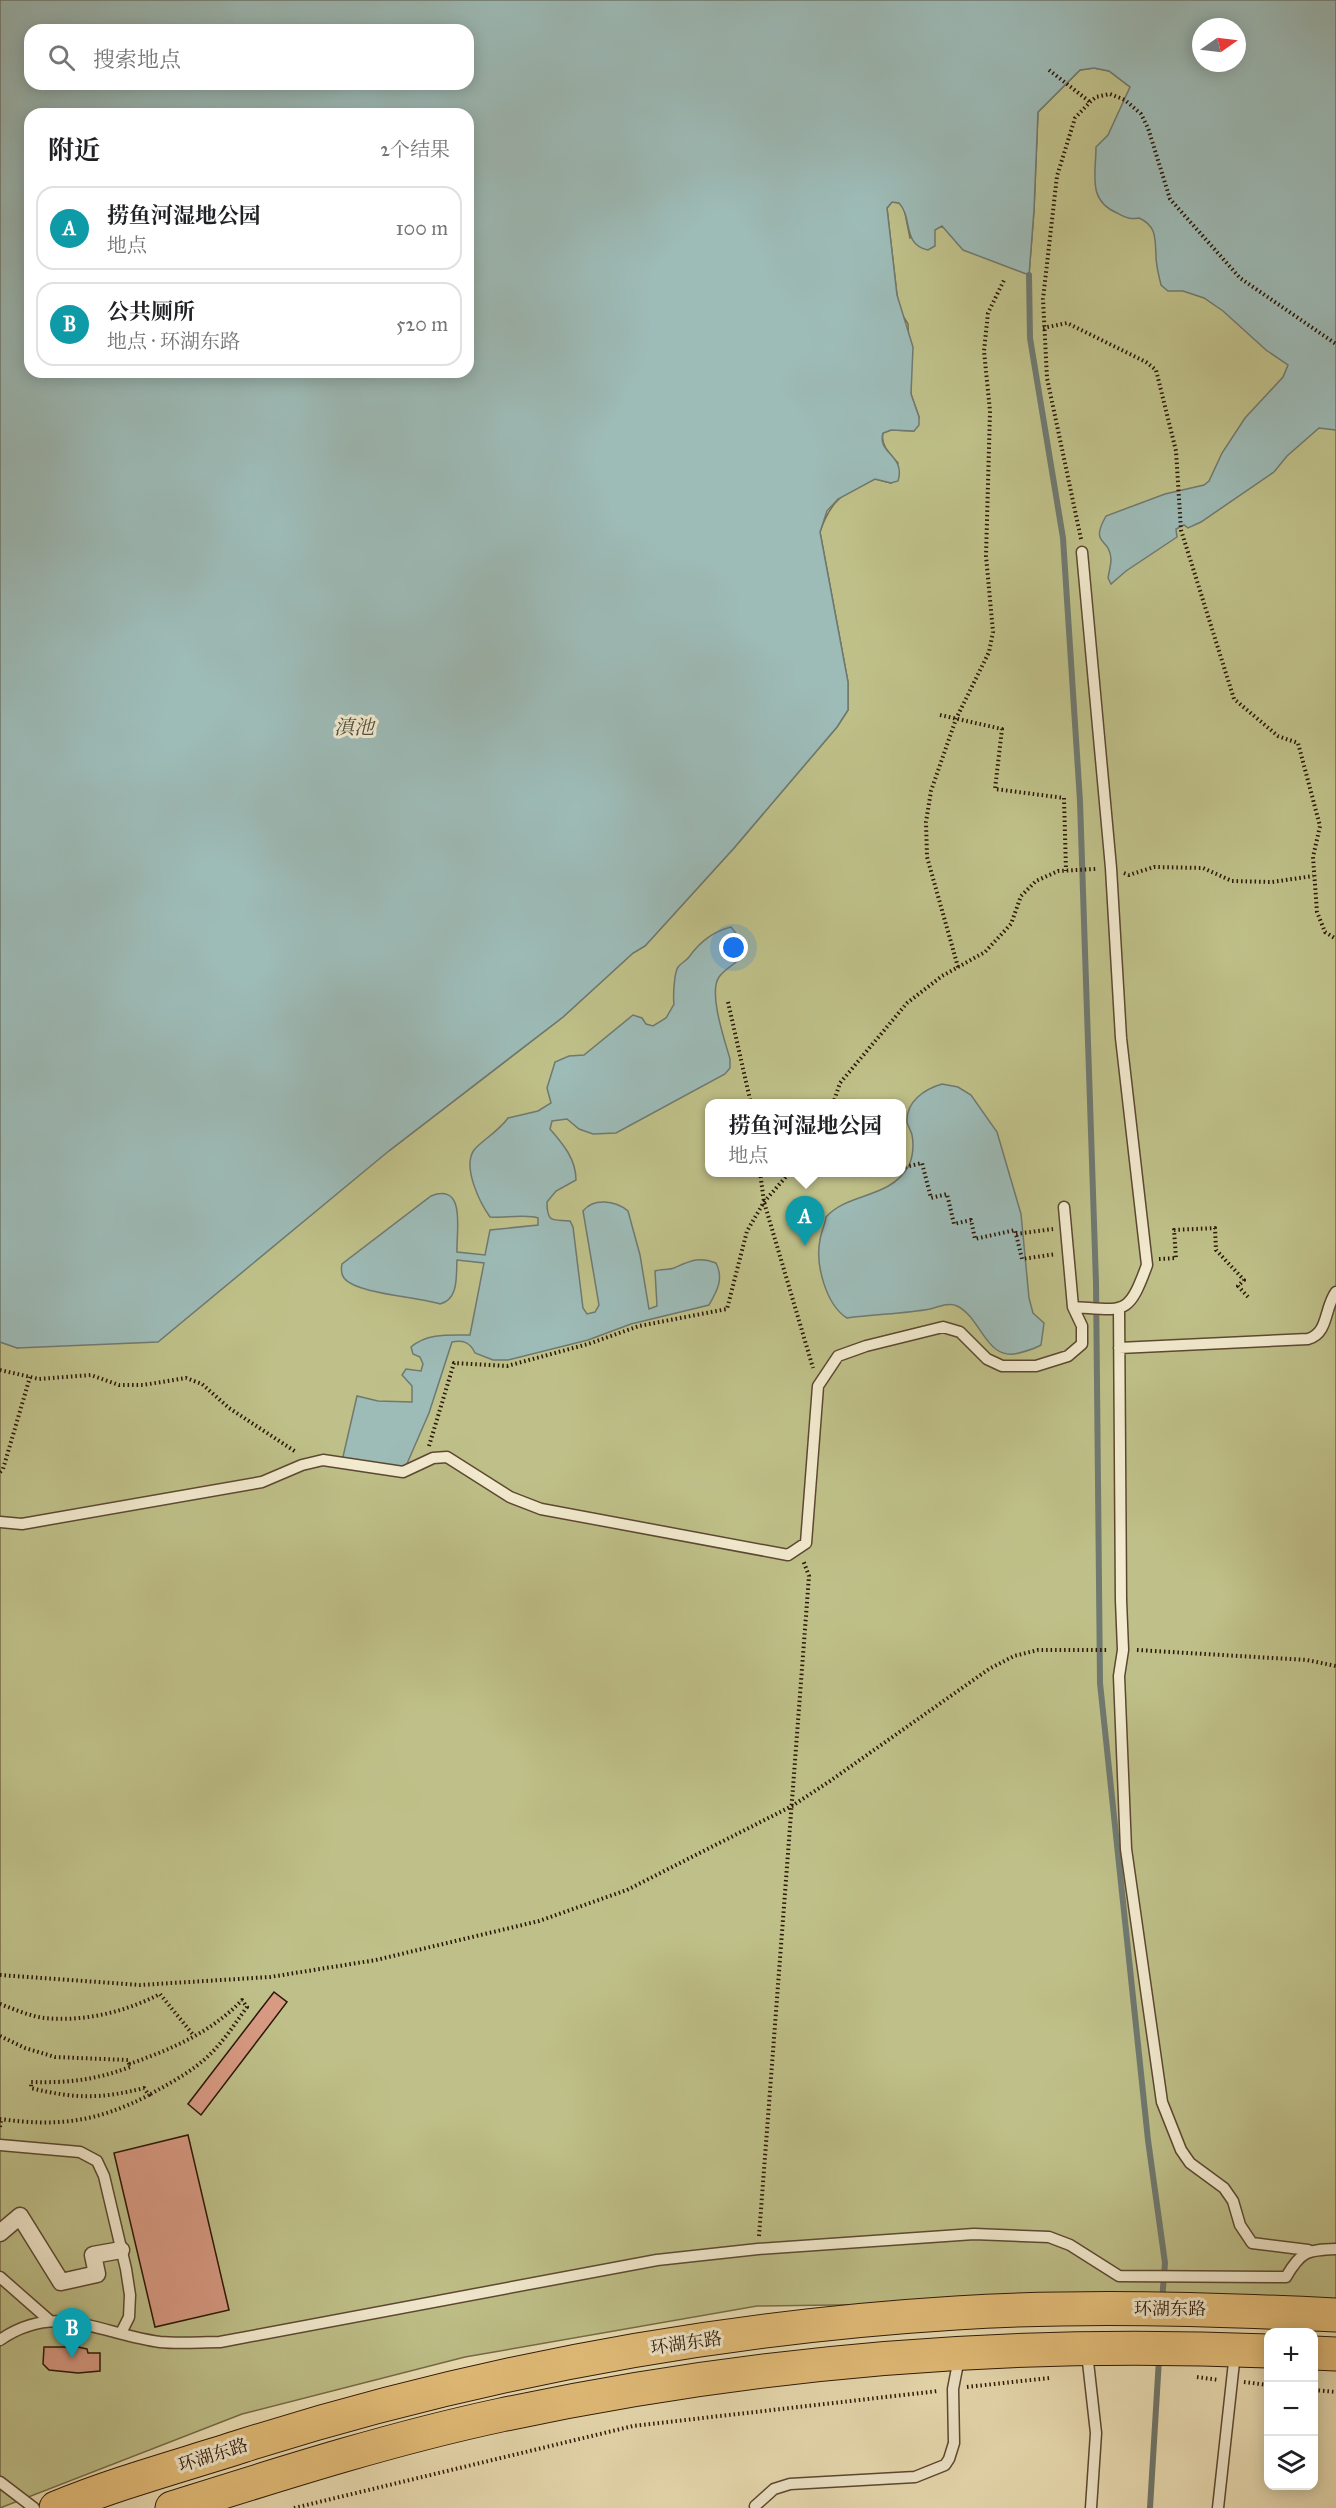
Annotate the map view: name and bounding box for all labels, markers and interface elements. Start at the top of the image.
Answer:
north arrow [1192,18,1246,72]
search box [24,24,474,90]
icon: search [45,41,78,74]
text: 搜索地点 [93,46,181,73]
text: 附近 [48,134,100,166]
text: 2个结果 [380,137,450,161]
text: 捞鱼河湿地公园 [107,202,261,229]
text: A [63,216,76,240]
text: 100 m [396,216,448,240]
text: 地点 [107,233,147,257]
text: 公共厕所 [107,298,195,325]
text: B [63,312,76,336]
text: 520 m [396,312,448,336]
text: 地点 · 环湖东路 [107,329,240,353]
water label: 滇池 [334,715,376,739]
your location [719,933,748,962]
popup [705,1099,906,1177]
text: 捞鱼河湿地公园 [728,1112,883,1139]
text: 地点 [728,1143,768,1167]
pin: A [786,1196,824,1246]
street label: 环湖东路 [1134,2298,1206,2320]
pin: B [52,2308,92,2358]
street label: 环湖东路 [649,2327,723,2359]
map controls [1264,2328,1318,2490]
button: + [1264,2328,1318,2382]
button: − [1264,2382,1318,2436]
street label: 环湖东路 [175,2433,251,2477]
button: layers [1264,2436,1318,2490]

